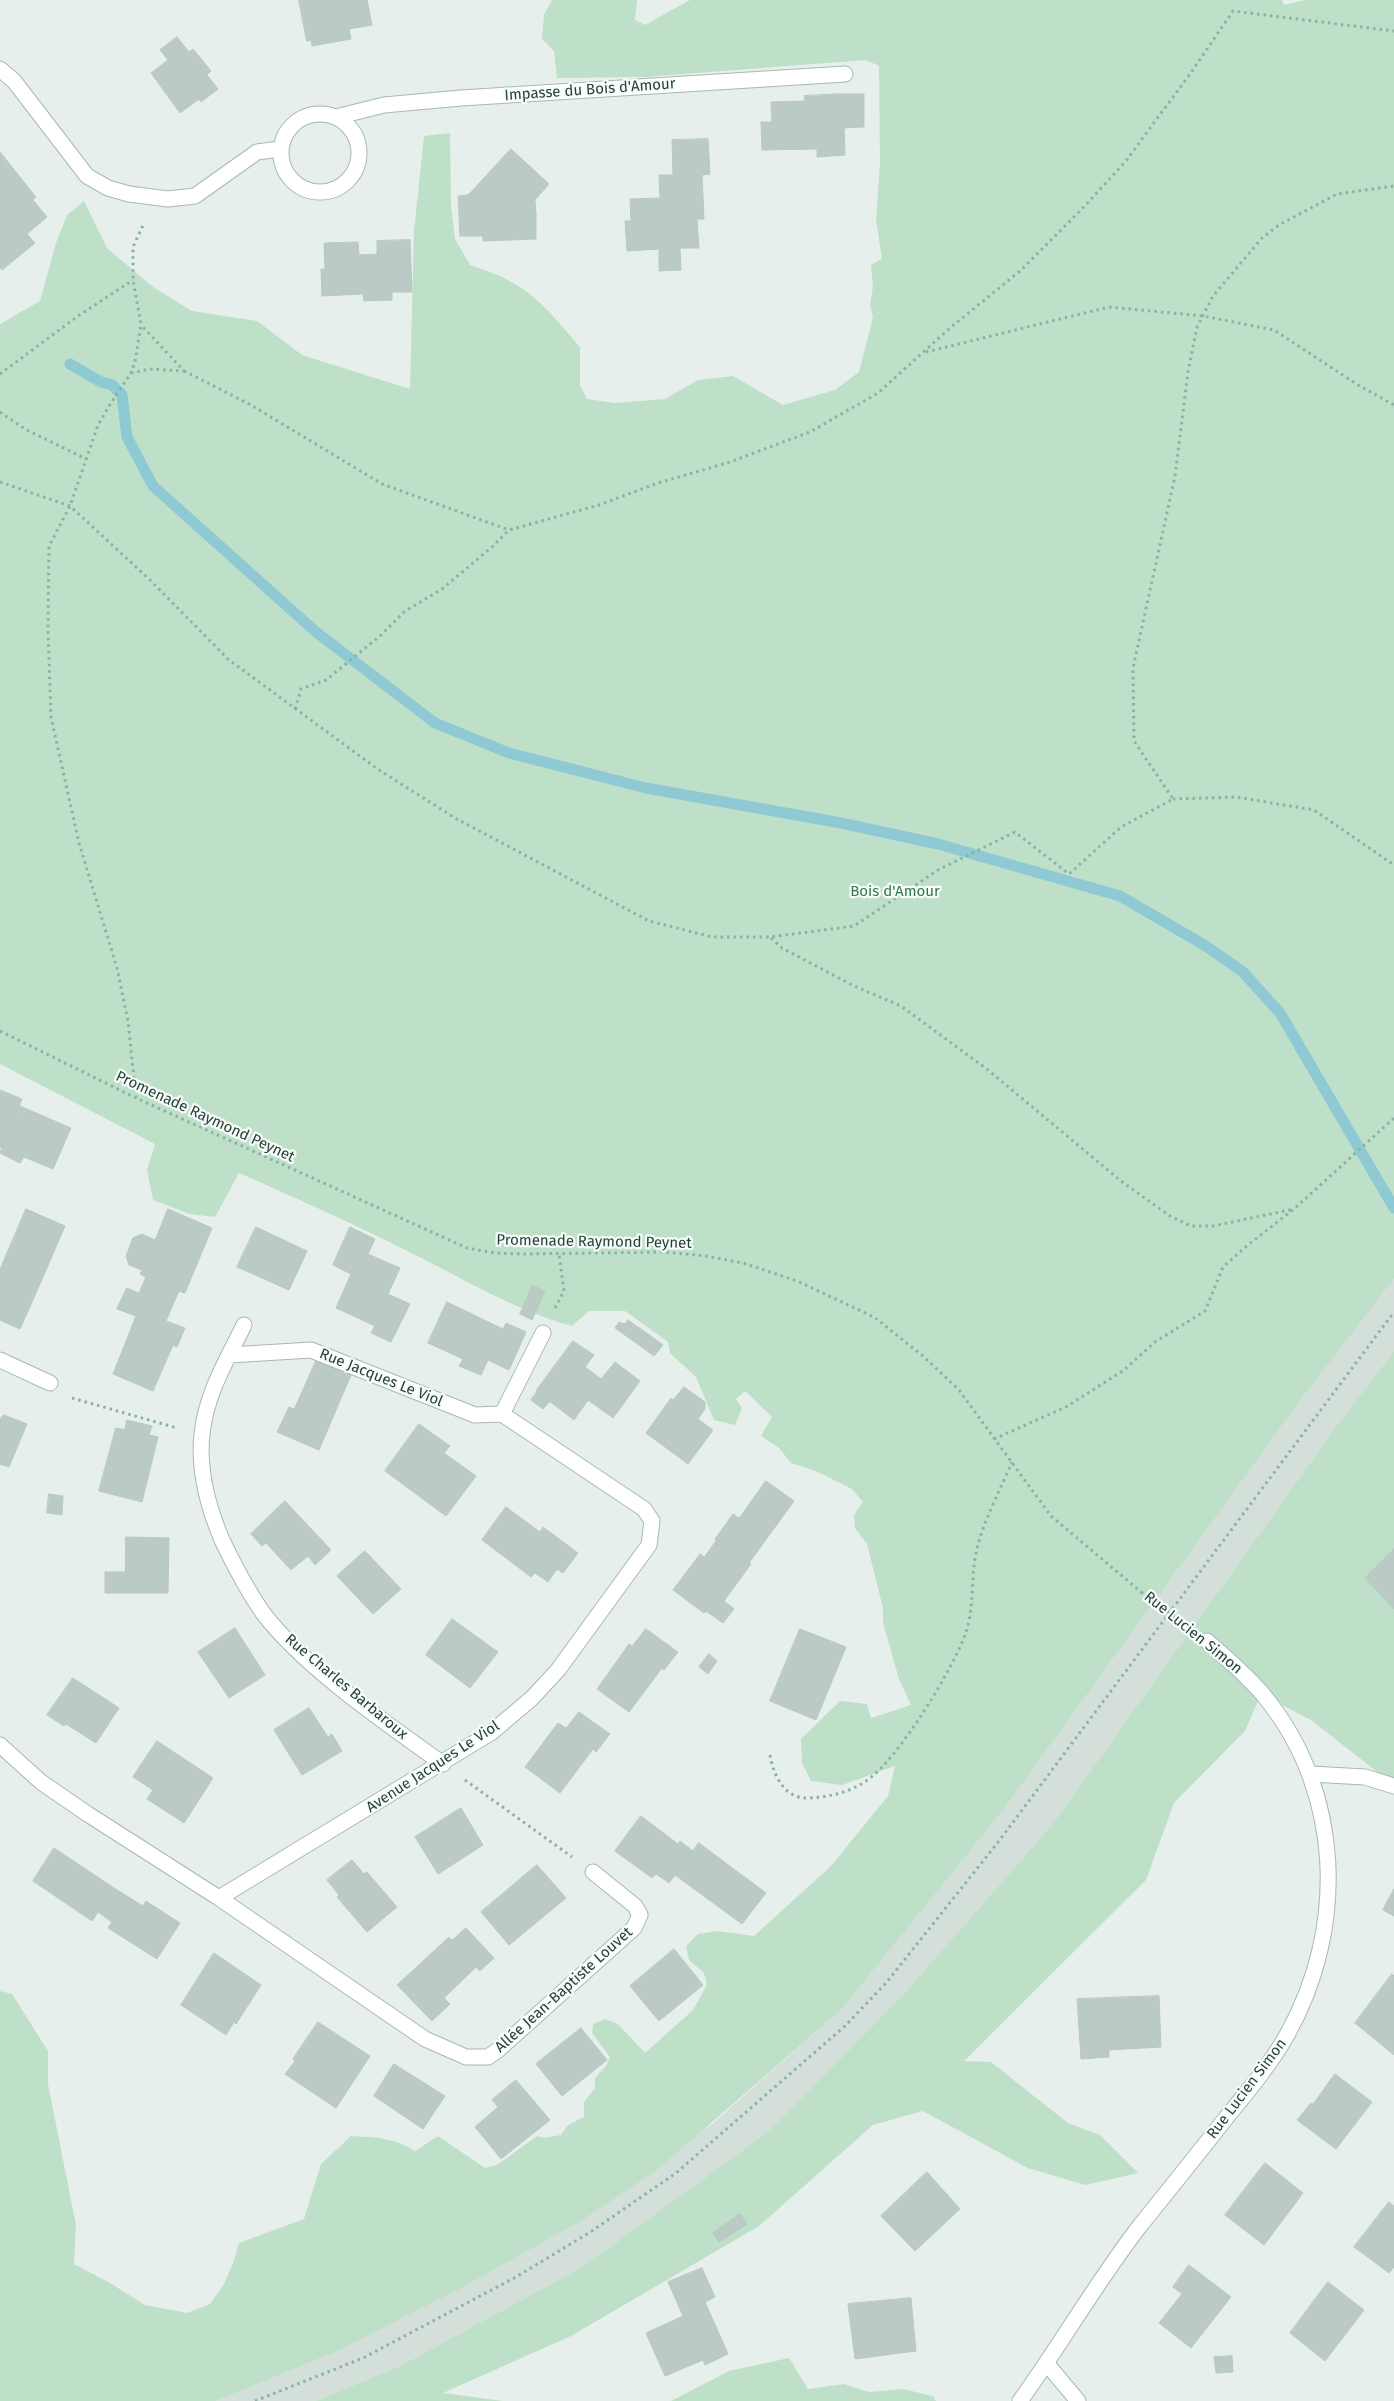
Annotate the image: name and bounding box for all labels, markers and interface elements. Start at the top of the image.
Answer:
street label: Impasse du Bois d'Amour [504,75,676,105]
park label: Bois d'Amour [850,883,940,901]
street label: Promenade Raymond Peynet [113,1068,297,1166]
street label: Promenade Raymond Peynet [496,1231,692,1253]
street label: Rue Jacques Le Viol [317,1345,445,1411]
street label: Rue Lucien Simon [1140,1588,1246,1678]
street label: Rue Charles Barbaroux [281,1630,411,1744]
street label: Avenue Jacques Le Viol [363,1717,503,1817]
street label: Allée Jean-Baptiste Louvet [492,1923,636,2057]
street label: Rue Lucien Simon [1203,2035,1291,2143]

